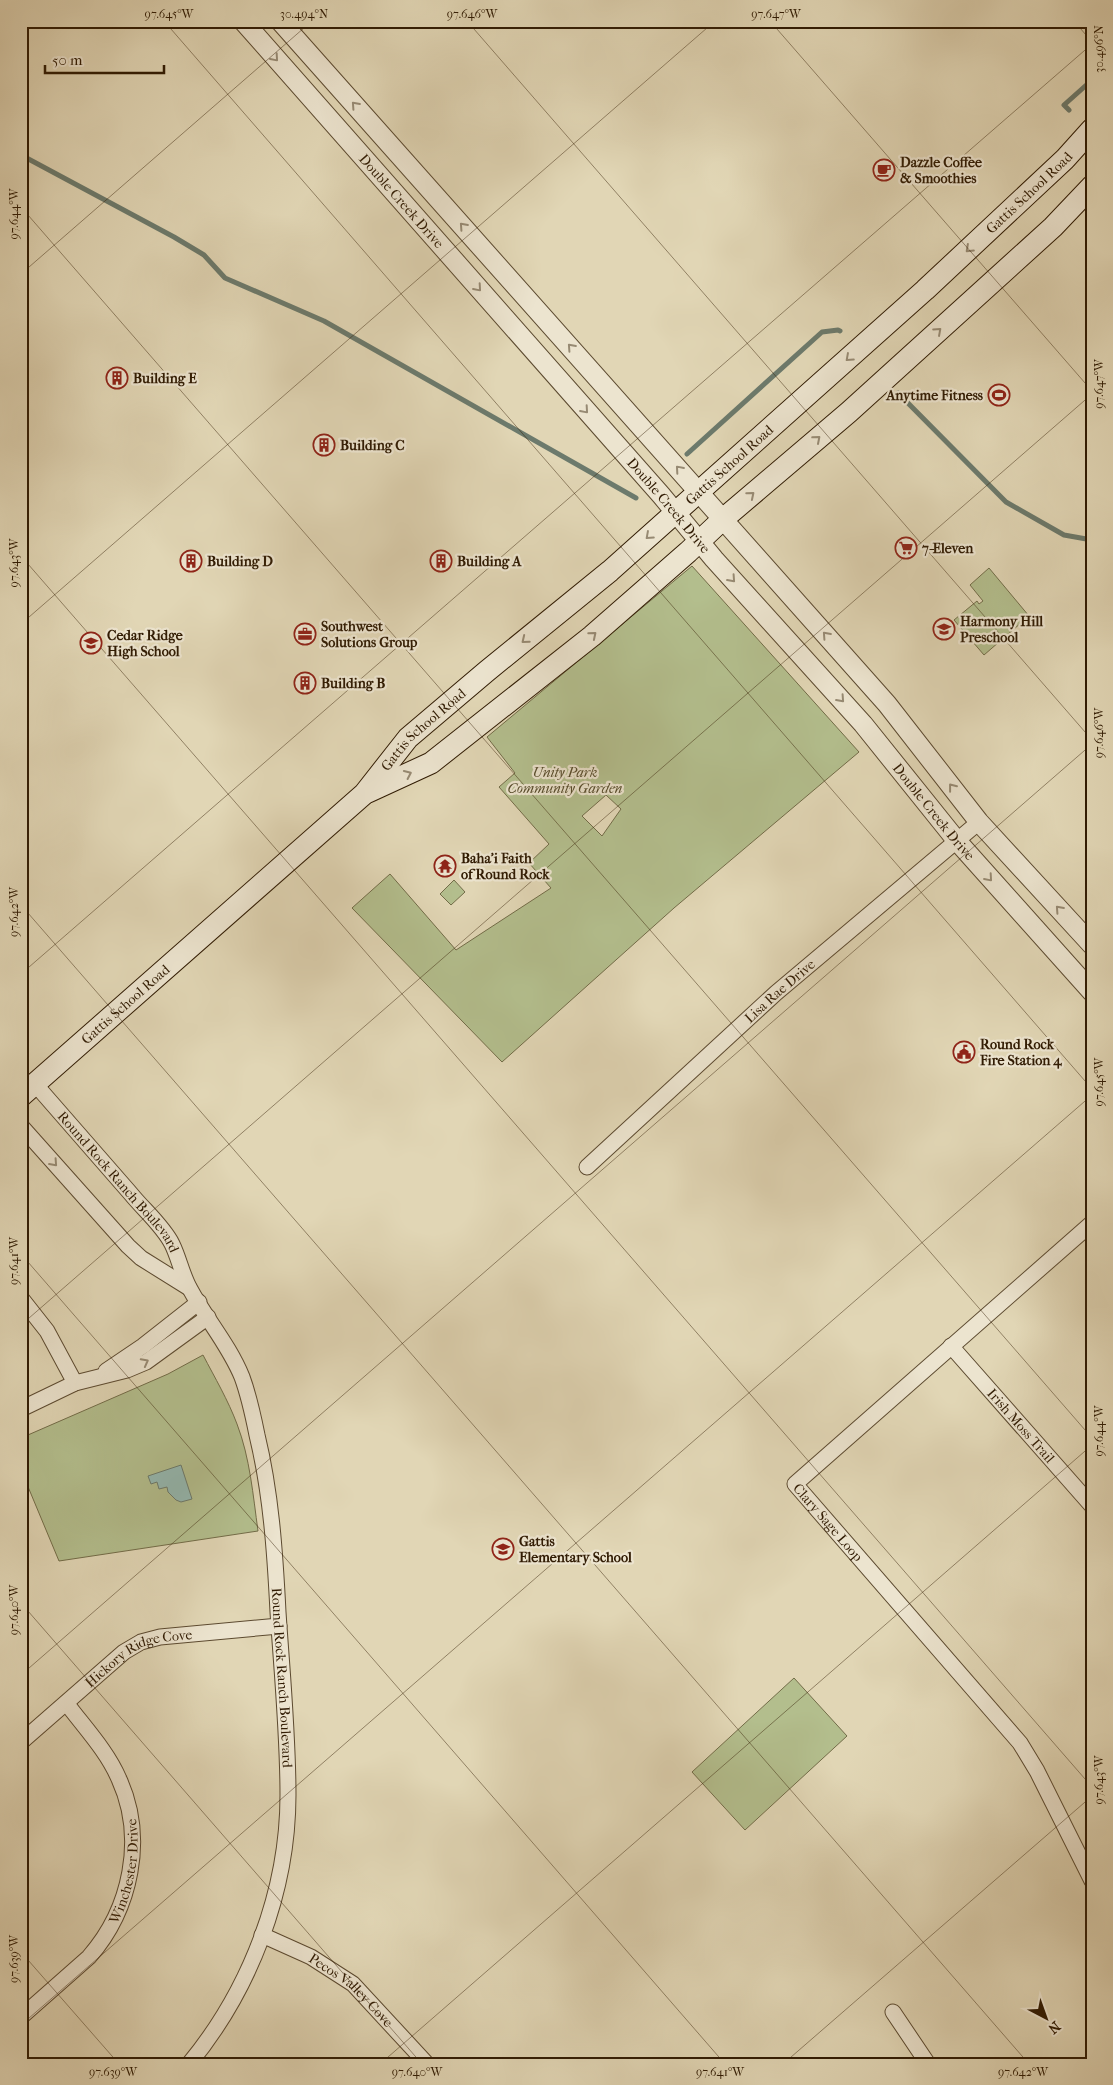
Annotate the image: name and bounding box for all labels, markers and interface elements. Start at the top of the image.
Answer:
text: 97.645°W [145,7,195,21]
text: 30.494°N [280,7,328,21]
text: 97.646°W [447,7,498,21]
text: 97.647°W [751,7,802,21]
text: 30.496°N [1092,25,1106,73]
scale bar [45,42,164,74]
text: 50 m [52,51,83,69]
one-way arrow [269,52,278,61]
one-way arrow [352,101,361,110]
street label: Gattis School Road [982,148,1076,237]
street label: Double Creek Drive [356,150,448,252]
place label: Dazzle Coffee & Smoothies [900,154,982,187]
cafe icon: Dazzle Coffee & Smoothies [872,158,896,182]
text: 97.644°W [7,187,21,240]
one-way arrow [460,223,469,232]
one-way arrow [966,243,975,252]
one-way arrow [472,282,481,291]
one-way arrow [933,328,942,337]
one-way arrow [568,344,577,353]
one-way arrow [845,352,854,361]
text: 97.647°W [1092,358,1106,409]
building icon: Building E [105,366,129,390]
place label: Building E [133,370,197,387]
sports icon: Anytime Fitness [987,383,1011,407]
place label: Anytime Fitness [885,387,984,404]
one-way arrow [580,404,589,413]
street label: Gattis School Road [682,421,777,508]
building icon: Building C [312,433,336,457]
one-way arrow [811,436,820,445]
place label: Building C [340,437,405,454]
street label: Double Creek Drive [624,454,714,557]
one-way arrow [675,466,684,475]
one-way arrow [745,493,754,501]
one-way arrow [646,530,655,539]
supermarket icon: 7-Eleven [894,536,918,560]
text: 97.643°W [7,537,21,587]
place label: 7-Eleven [921,540,974,557]
building icon: Building D [179,549,203,573]
building icon: Building A [429,549,453,573]
place label: Building D [207,553,273,570]
place label: Building A [457,553,522,570]
one-way arrow [726,573,735,582]
place label: Harmony Hill Preschool [960,613,1043,646]
school or university icon: Harmony Hill Preschool [932,617,956,641]
place label: Southwest Solutions Group [321,618,418,651]
office icon: Southwest Solutions Group [293,622,317,646]
place label: Cedar Ridge High School [107,627,183,660]
school or university icon: Cedar Ridge High School [79,631,103,655]
one-way arrow [588,631,597,640]
one-way arrow [823,632,832,641]
one-way arrow [521,635,530,644]
building icon: Building B [293,671,317,695]
place label: Building B [321,675,385,692]
street label: Gattis School Road [377,684,469,774]
one-way arrow [835,694,844,703]
text: 97.646°W [1092,707,1106,758]
street label: Double Creek Drive [889,760,978,864]
park label: Unity Park Community Garden [508,764,623,797]
one-way arrow [403,770,412,780]
one-way arrow [949,783,958,793]
place label: Baha'i Faith of Round Rock [461,850,550,883]
temple icon: Baha'i Faith of Round Rock [433,854,457,878]
one-way arrow [983,873,992,882]
text: 97.642°W [7,886,21,937]
one-way arrow [1056,906,1065,915]
street label: Lisa Rae Drive [741,955,818,1026]
street label: Gattis School Road [78,960,173,1048]
place label: Round Rock Fire Station 4 [979,1036,1062,1069]
public building icon: Round Rock Fire Station 4 [952,1040,976,1064]
text: 97.645°W [1092,1056,1106,1106]
street label: Round Rock Ranch Boulevard [54,1108,183,1255]
one-way arrow [48,1157,57,1166]
text: 97.641°W [7,1236,21,1285]
one-way arrow [139,1358,148,1368]
street label: Irish Moss Trail [984,1385,1058,1466]
text: 97.644°W [1092,1404,1106,1457]
street label: Clary Sage Loop [790,1480,867,1565]
place label: Gattis Elementary School [519,1533,632,1566]
school or university icon: Gattis Elementary School [491,1537,515,1561]
text: 97.640°W [7,1584,21,1635]
street label: Round Rock Ranch Boulevard [268,1587,296,1768]
street label: Hickory Ridge Cove [81,1626,193,1691]
text: 97.643°W [1092,1754,1106,1804]
street label: Winchester Drive [105,1818,141,1927]
text: 97.639°W [7,1934,21,1983]
street label: Pecos Valley Cove [306,1949,397,2031]
north arrow [1020,1992,1070,2042]
text: N [1044,2018,1064,2038]
text: 97.639°W [89,2065,138,2079]
text: 97.640°W [392,2065,443,2079]
text: 97.641°W [696,2065,745,2079]
text: 97.642°W [998,2065,1049,2079]

